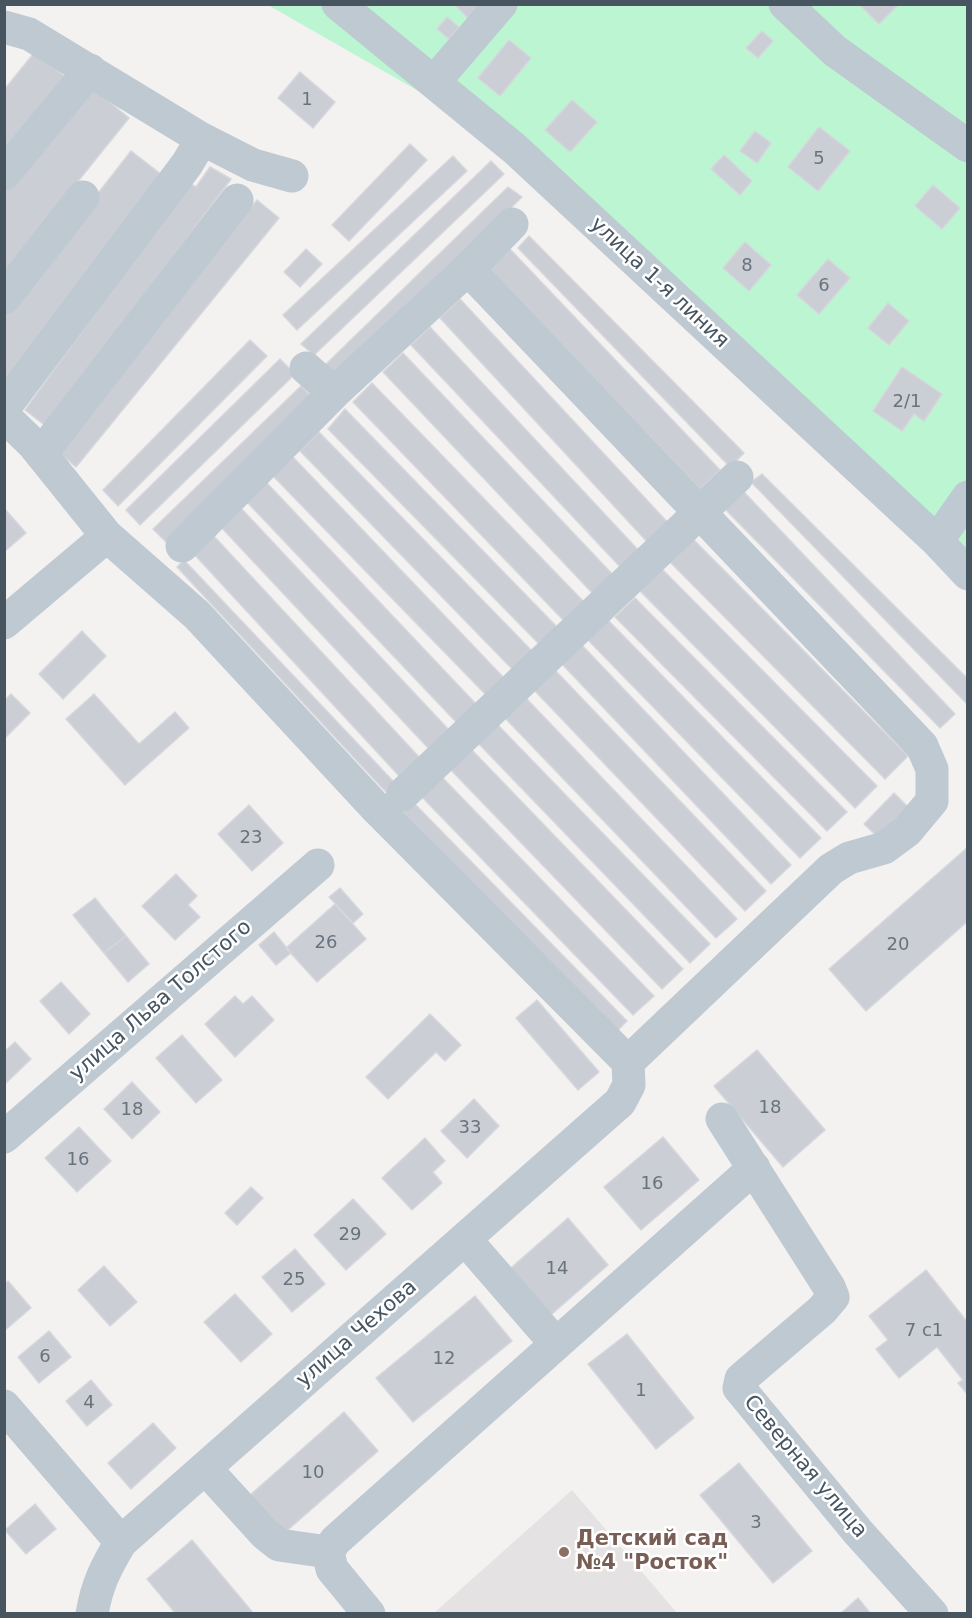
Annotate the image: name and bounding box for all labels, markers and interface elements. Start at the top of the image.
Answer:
house number: 1 [301,89,313,111]
house number: 5 [813,148,825,170]
street label: улица 1-я линия [584,212,734,354]
house number: 8 [741,255,753,277]
house number: 6 [818,275,830,297]
house number: 2/1 [893,391,921,413]
house number: 23 [240,827,262,849]
street label: улица Льва Толстого [65,915,257,1087]
house number: 26 [315,932,337,954]
house number: 20 [887,934,909,956]
house number: 18 [759,1097,781,1119]
house number: 18 [121,1099,143,1121]
house number: 33 [459,1117,481,1139]
house number: 16 [67,1149,89,1171]
house number: 16 [641,1173,663,1195]
house number: 29 [339,1224,361,1246]
house number: 14 [546,1258,568,1280]
house number: 25 [283,1269,305,1291]
street label: улица Чехова [292,1275,422,1393]
house number: 7 с1 [905,1320,943,1342]
house number: 6 [39,1346,51,1368]
house number: 12 [433,1348,455,1370]
house number: 1 [635,1380,647,1402]
street label: Северная улица [738,1390,872,1544]
house number: 4 [83,1392,95,1414]
house number: 10 [302,1462,324,1484]
house number: 3 [750,1512,762,1534]
place label: Детский сад №4 "Росток" [576,1527,728,1577]
marker: Детский сад №4 "Росток" [557,1545,571,1559]

